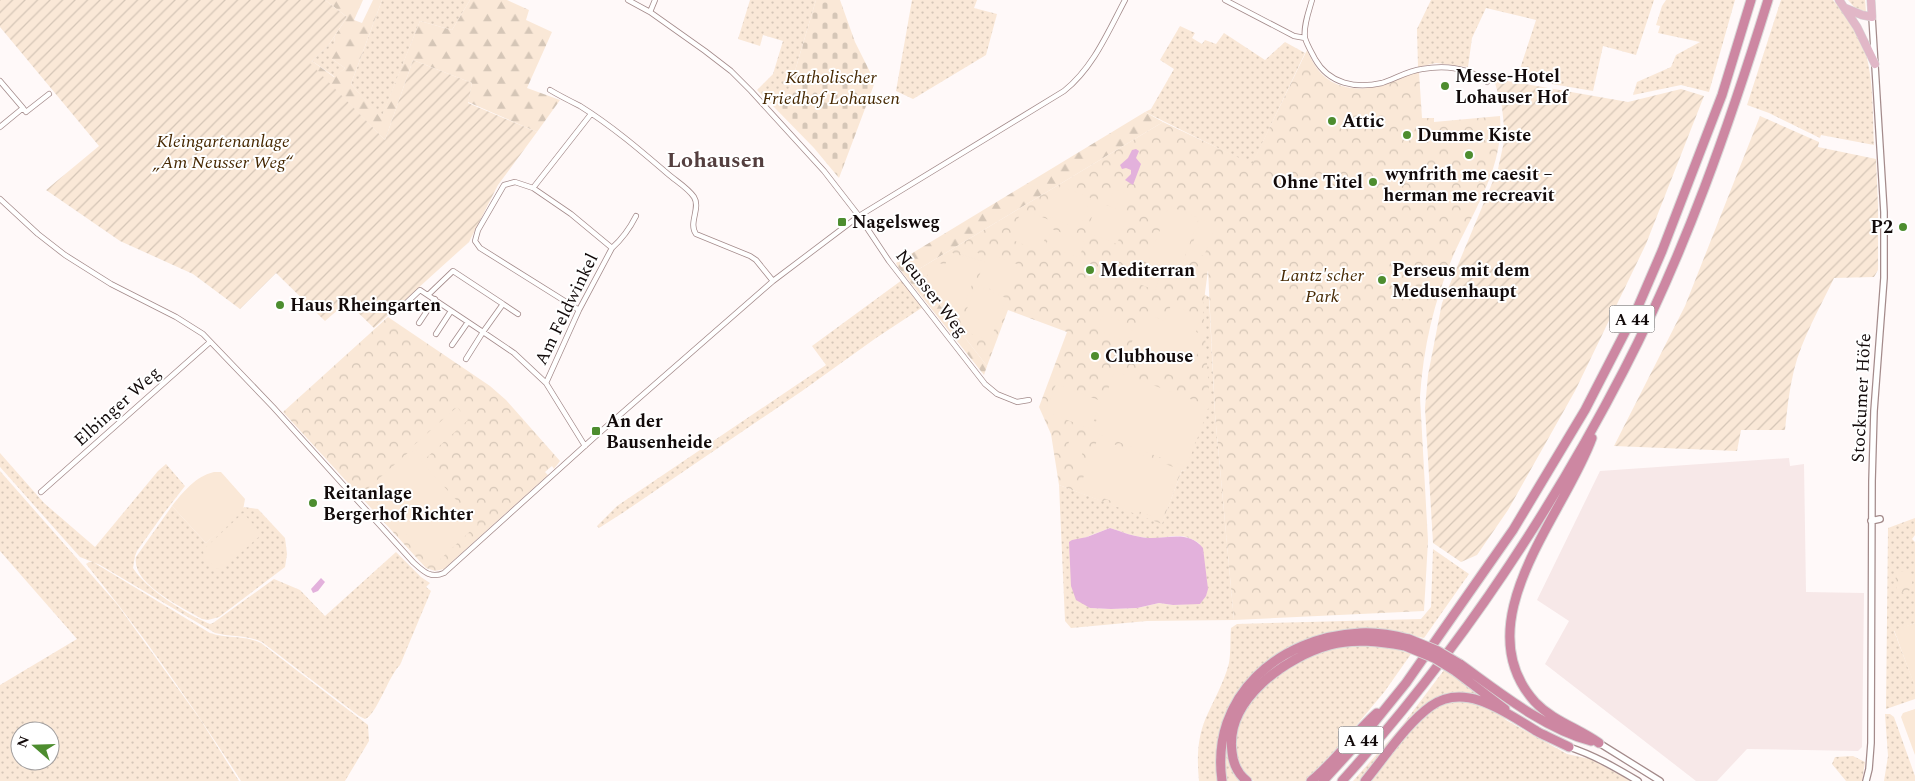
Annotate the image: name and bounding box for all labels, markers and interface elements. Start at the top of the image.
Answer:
place label: Messe-Hotel Lohauser Hof [1455,63,1569,111]
park label: Katholischer Friedhof Lohausen [762,64,900,112]
marker: Messe-Hotel Lohauser Hof [1439,80,1451,92]
place label: Attic [1342,108,1384,135]
marker: Attic [1326,115,1338,127]
place label: Dumme Kiste [1417,122,1531,149]
park label: Kleingartenanlage „Am Neusser Weg“ [152,128,294,176]
marker: Dumme Kiste [1401,129,1413,141]
district label: Lohausen [667,144,766,177]
marker: wynfrith me caesit – herman me recreavit [1463,149,1475,161]
place label: wynfrith me caesit – herman me recreavit [1383,161,1555,209]
place label: Ohne Titel [1273,169,1363,196]
marker: Ohne Titel [1367,176,1379,188]
place label: Nagelsweg [852,209,940,236]
place label: P2 [1871,214,1893,241]
marker: Nagelsweg [836,216,848,228]
marker: P2 [1897,221,1909,233]
street label: Neusser Weg [889,244,974,343]
street label: Am Feldwinkel [528,249,605,370]
place label: Mediterran [1100,257,1195,284]
place label: Perseus mit dem Medusenhaupt [1392,257,1530,305]
park label: Lantz'scher Park [1280,262,1365,310]
marker: Mediterran [1084,264,1096,276]
marker: Perseus mit dem Medusenhaupt [1376,274,1388,286]
place label: Haus Rheingarten [290,292,441,319]
marker: Haus Rheingarten [274,299,286,311]
road number: A 44 [1610,306,1654,332]
street label: Stockumer Höfe [1845,333,1878,463]
place label: Clubhouse [1105,343,1193,370]
marker: Clubhouse [1089,350,1101,362]
street label: Elbinger Weg [68,360,167,453]
place label: An der Bausenheide [606,408,712,456]
marker: An der Bausenheide [590,425,602,437]
place label: Reitanlage Bergerhof Richter [323,480,473,528]
marker: Reitanlage Bergerhof Richter [307,497,319,509]
north arrow [10,721,60,771]
road number: A 44 [1338,726,1384,754]
text: N [11,733,35,751]

